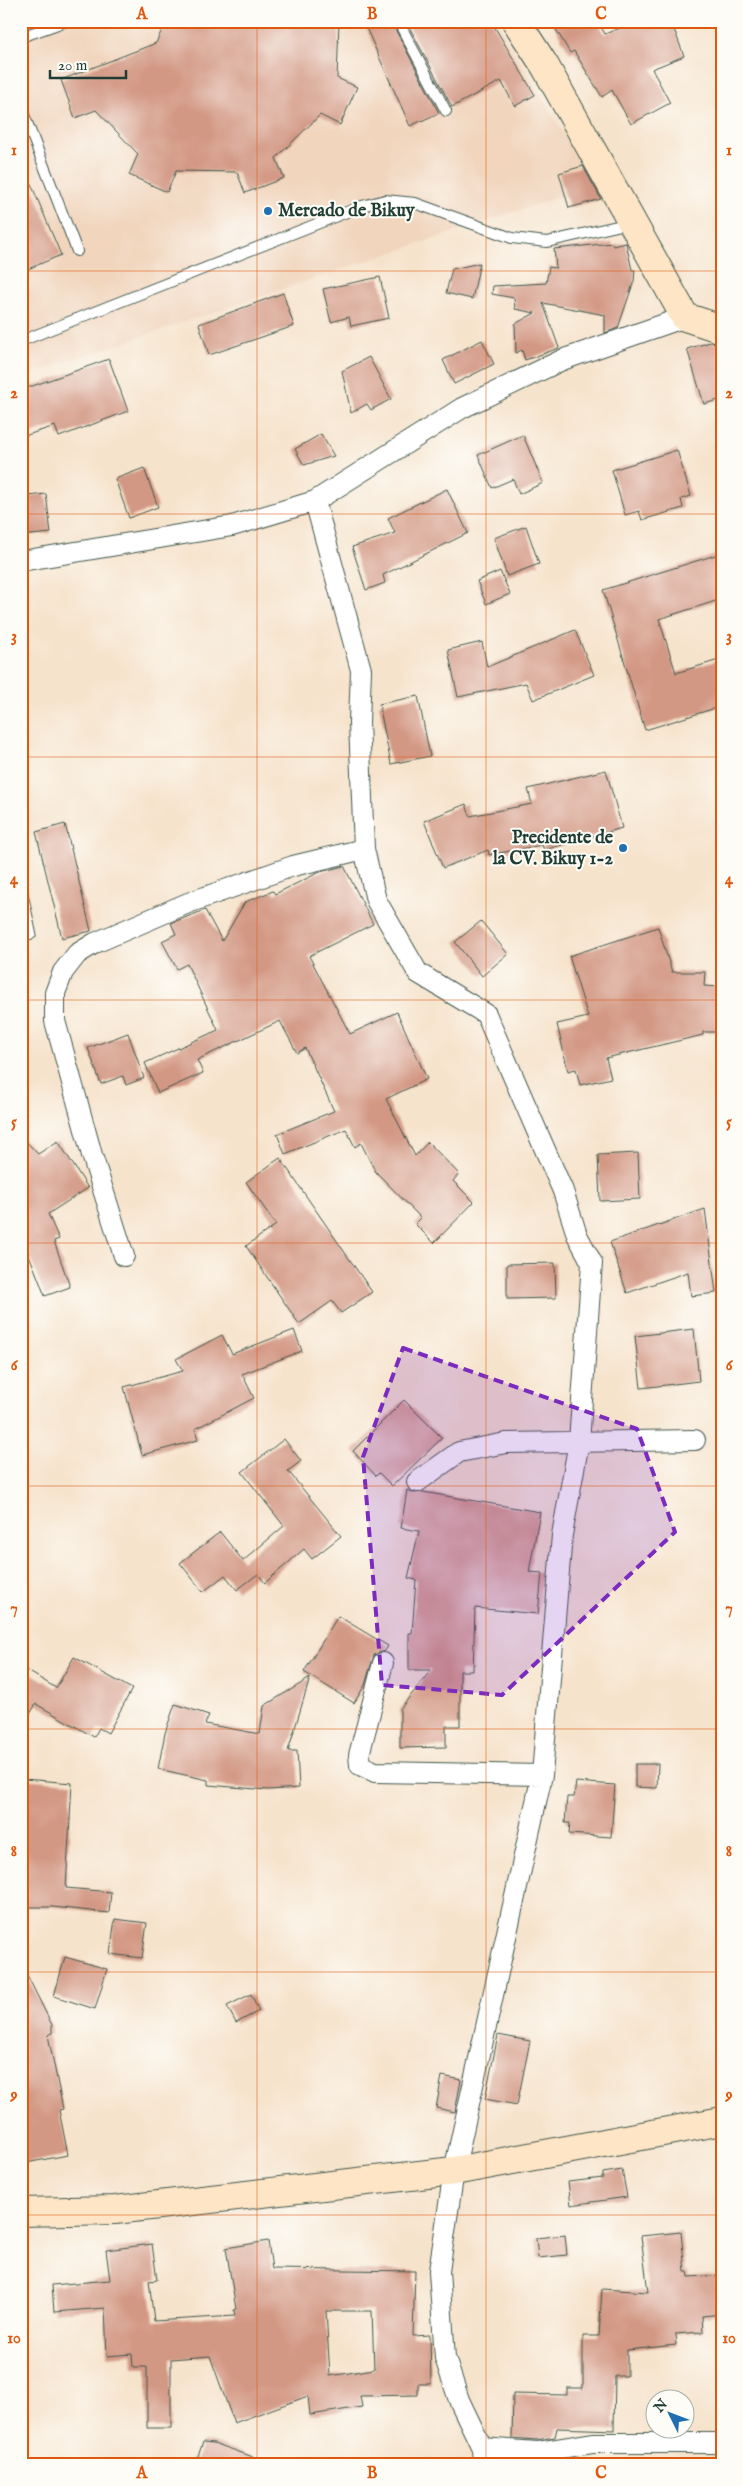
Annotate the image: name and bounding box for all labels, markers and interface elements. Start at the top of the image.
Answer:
text: A [136,5,149,25]
text: B [367,5,378,25]
text: C [595,5,607,25]
scale bar [50,48,126,80]
text: 20 m [58,56,88,75]
text: 1 [11,141,17,161]
text: 1 [726,141,732,161]
place label: Mercado de Bikuy [278,200,416,223]
marker: Mercado de Bikuy [262,205,274,217]
text: 2 [10,384,18,404]
text: 2 [725,384,733,404]
text: 3 [11,627,17,647]
text: 3 [726,627,732,647]
place label: Precidente de la CV. Bikuy 1-2 [492,827,614,871]
marker: Precidente de la CV. Bikuy 1-2 [617,842,629,854]
text: 4 [10,870,19,890]
text: 4 [725,870,734,890]
text: 5 [11,1113,17,1133]
text: 5 [726,1113,732,1133]
text: 6 [11,1356,19,1376]
text: 6 [726,1356,734,1376]
text: 7 [10,1599,18,1619]
text: 7 [725,1599,733,1619]
text: 8 [11,1842,17,1862]
text: 8 [726,1842,732,1862]
text: 9 [10,2086,18,2106]
text: 9 [725,2086,733,2106]
text: 10 [7,2329,21,2349]
text: 10 [722,2329,736,2349]
north arrow [646,2388,696,2438]
text: N [650,2395,672,2417]
text: A [136,2464,149,2484]
text: B [367,2464,378,2484]
text: C [595,2464,607,2484]

